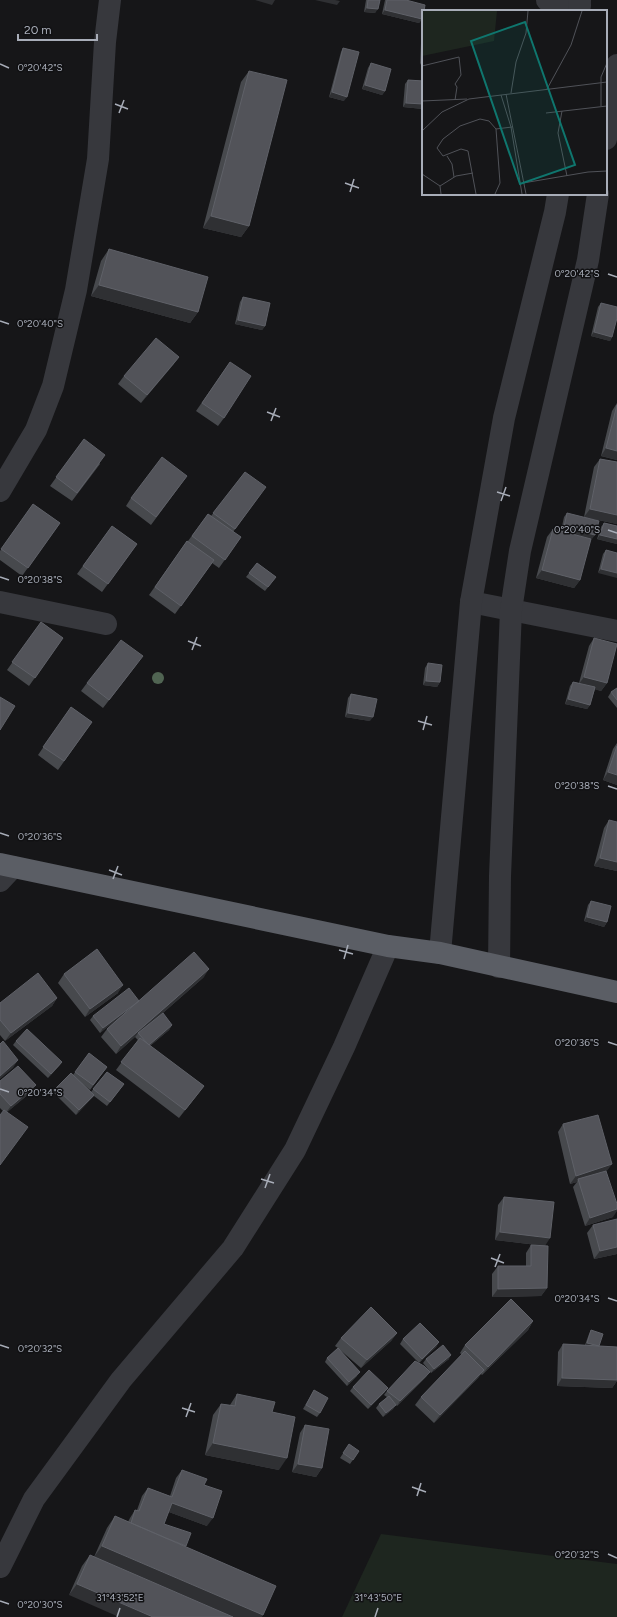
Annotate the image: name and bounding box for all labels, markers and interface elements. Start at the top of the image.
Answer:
inset map [422,10,607,195]
scale bar [18,16,97,42]
text: 20 m [24,23,52,37]
text: 0°20'42"S [17,61,63,74]
text: 0°20'42"S [554,267,600,280]
text: 0°20'40"S [17,317,63,330]
text: 0°20'40"S [554,523,600,536]
text: 0°20'38"S [17,573,63,586]
text: 0°20'38"S [554,779,600,792]
text: 0°20'36"S [18,830,62,843]
text: 0°20'36"S [555,1036,599,1049]
text: 0°20'34"S [17,1086,63,1099]
text: 0°20'34"S [554,1292,600,1305]
text: 0°20'32"S [18,1342,62,1355]
text: 0°20'32"S [555,1548,599,1561]
text: 31°43'52"E [96,1591,144,1604]
text: 31°43'50"E [354,1591,402,1604]
text: 0°20'30"S [17,1598,63,1611]

